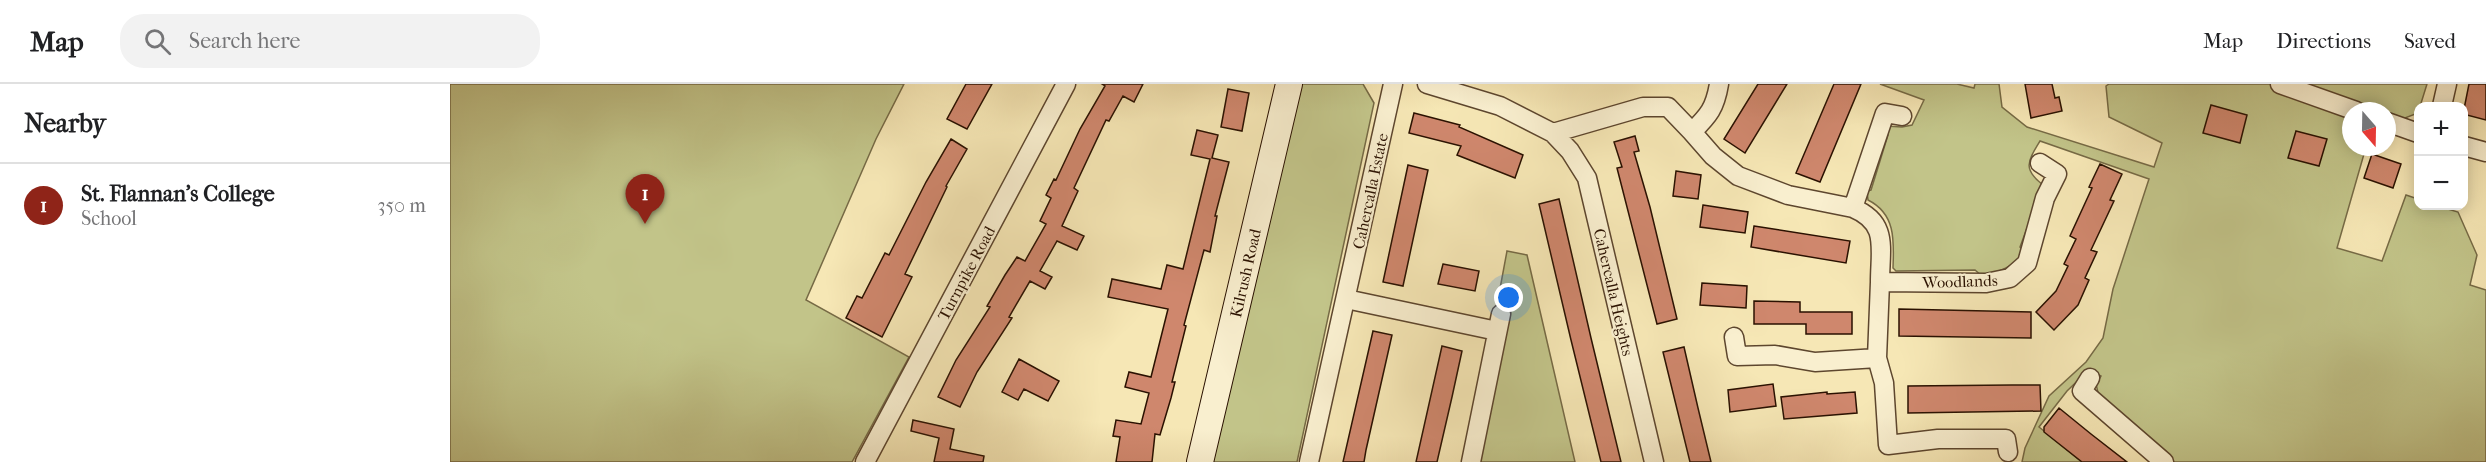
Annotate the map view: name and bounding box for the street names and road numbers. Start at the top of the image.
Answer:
street label: Cahercalla Estate [1349,131,1392,251]
street label: Turnpike Road [934,223,999,324]
street label: Kilrush Road [1226,227,1265,319]
street label: Cahercalla Heights [1590,227,1637,358]
street label: Woodlands [1921,271,1998,292]

